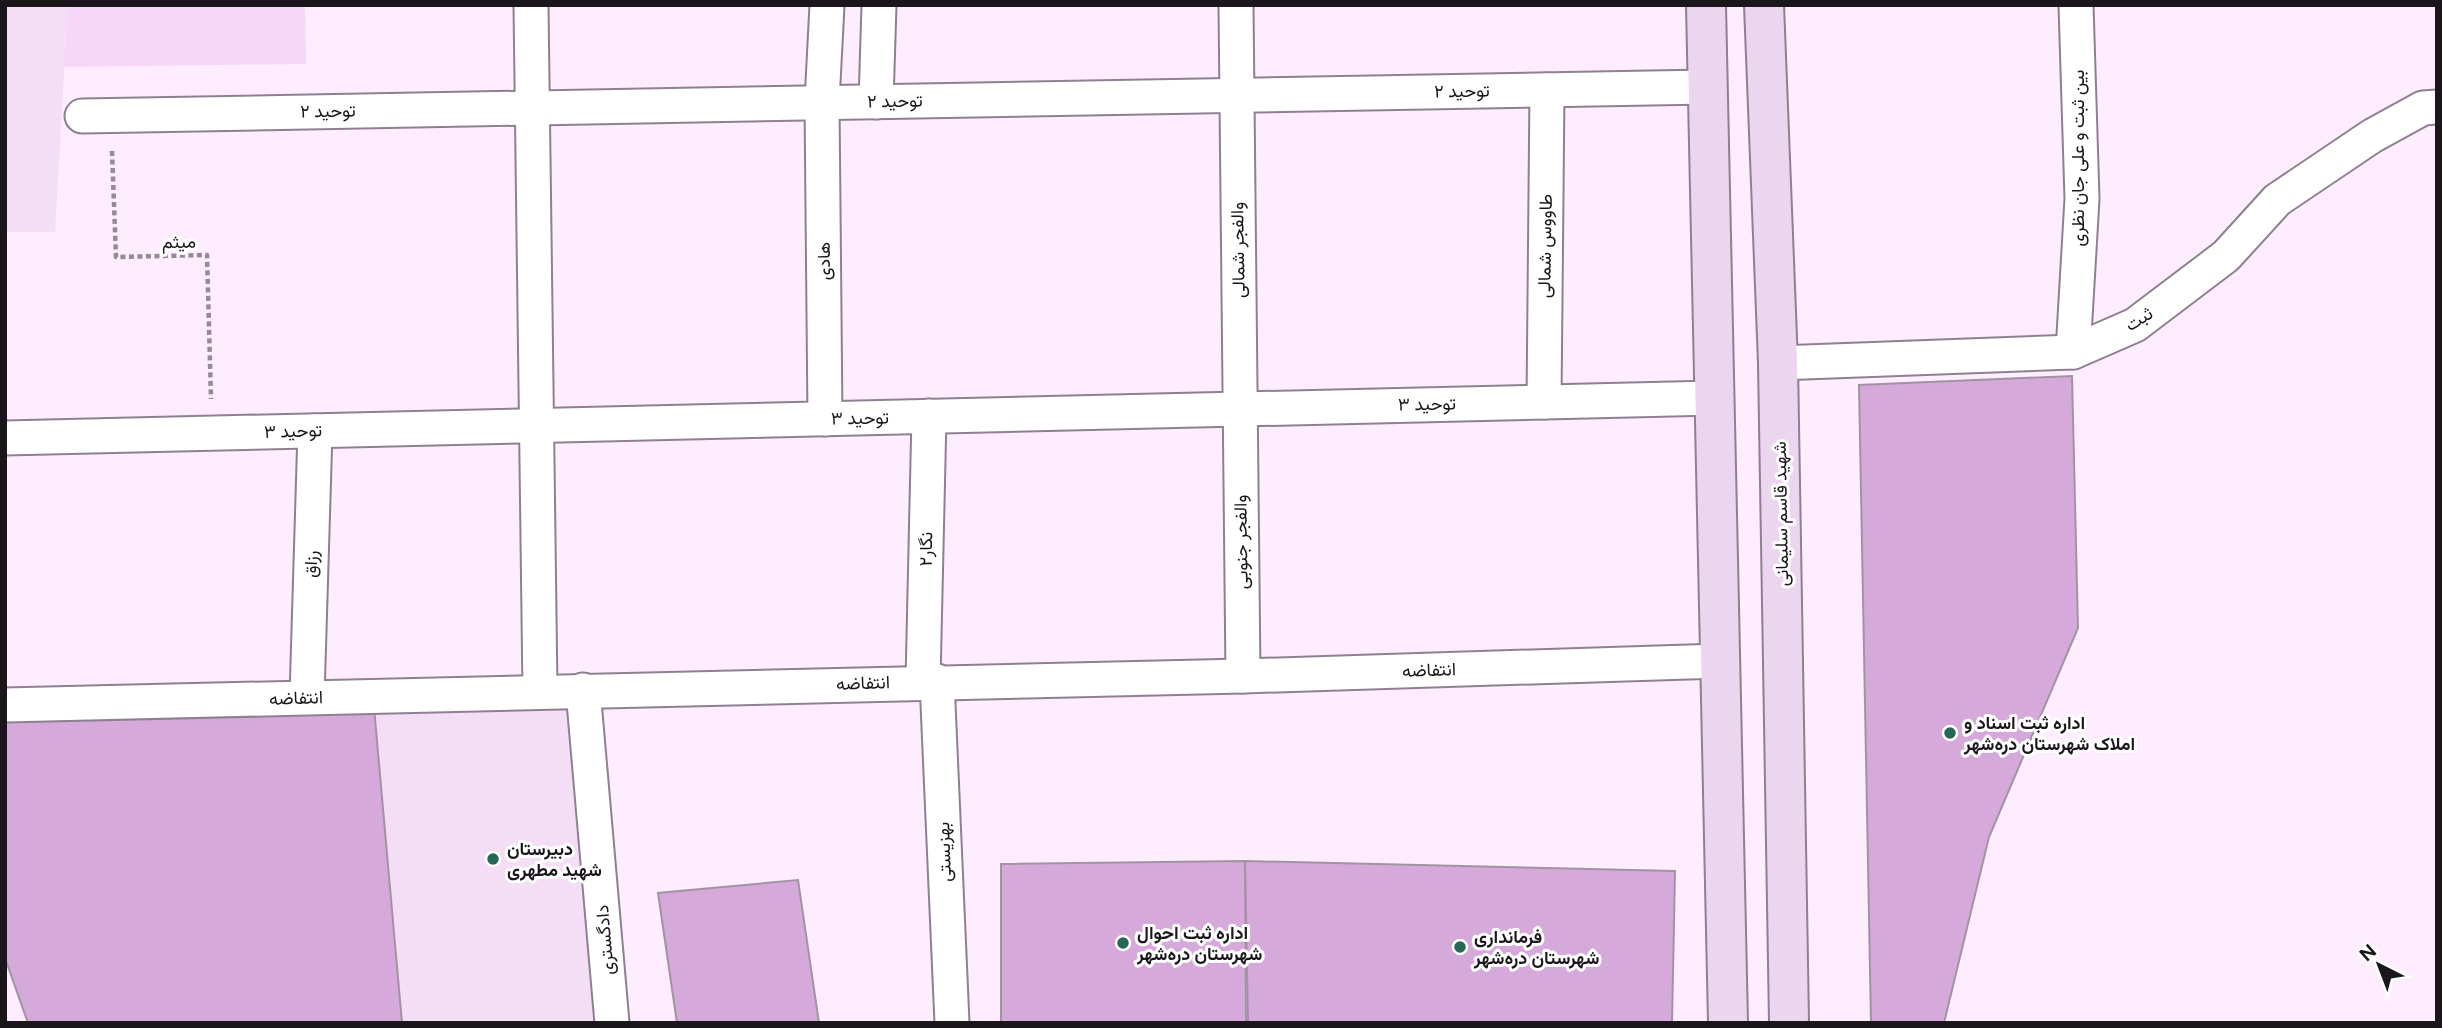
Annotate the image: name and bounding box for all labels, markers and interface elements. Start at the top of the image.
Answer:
street label: بین ثبت و علی جان نظری [2067,70,2089,246]
street label: توحید ۲ [1434,80,1490,102]
street label: توحید ۲ [867,90,923,112]
street label: توحید ۲ [300,100,356,122]
street label: طاووس شمالی [1533,194,1557,298]
street label: والفجر شمالی [1226,202,1250,298]
street label: میثم [162,231,196,254]
street label: هادی [813,242,835,280]
street label: ثبت [2121,302,2157,336]
street label: توحید ۳ [1398,392,1456,416]
street label: توحید ۳ [831,406,889,430]
street label: توحید ۳ [264,419,322,443]
street label: شهید قاسم سلیمانی [1769,441,1794,587]
street label: والفجر جنوبی [1229,494,1253,590]
street label: نگار۲ [915,531,937,567]
street label: رزاق [300,550,322,578]
street label: انتفاضه [1402,658,1456,682]
street label: انتفاضه [836,671,890,695]
street label: انتفاضه [269,686,323,710]
place label: اداره ثبت اسناد و املاک شهرستان دره‌شهر [1963,712,2135,755]
marker: اداره ثبت اسناد و املاک شهرستان دره‌شهر [1942,725,1958,741]
street label: بهزیستی [932,822,956,882]
place label: دبیرستان شهید مطهری [507,838,602,881]
marker: دبیرستان شهید مطهری [485,851,501,867]
street label: دادگستری [591,904,619,976]
place label: اداره ثبت احوال شهرستان دره‌شهر [1136,922,1262,965]
place label: فرمانداری شهرستان دره‌شهر [1473,926,1599,969]
north arrow [2344,930,2414,1000]
marker: اداره ثبت احوال شهرستان دره‌شهر [1115,935,1131,951]
marker: فرمانداری شهرستان دره‌شهر [1452,939,1468,955]
text: N [2355,939,2381,966]

